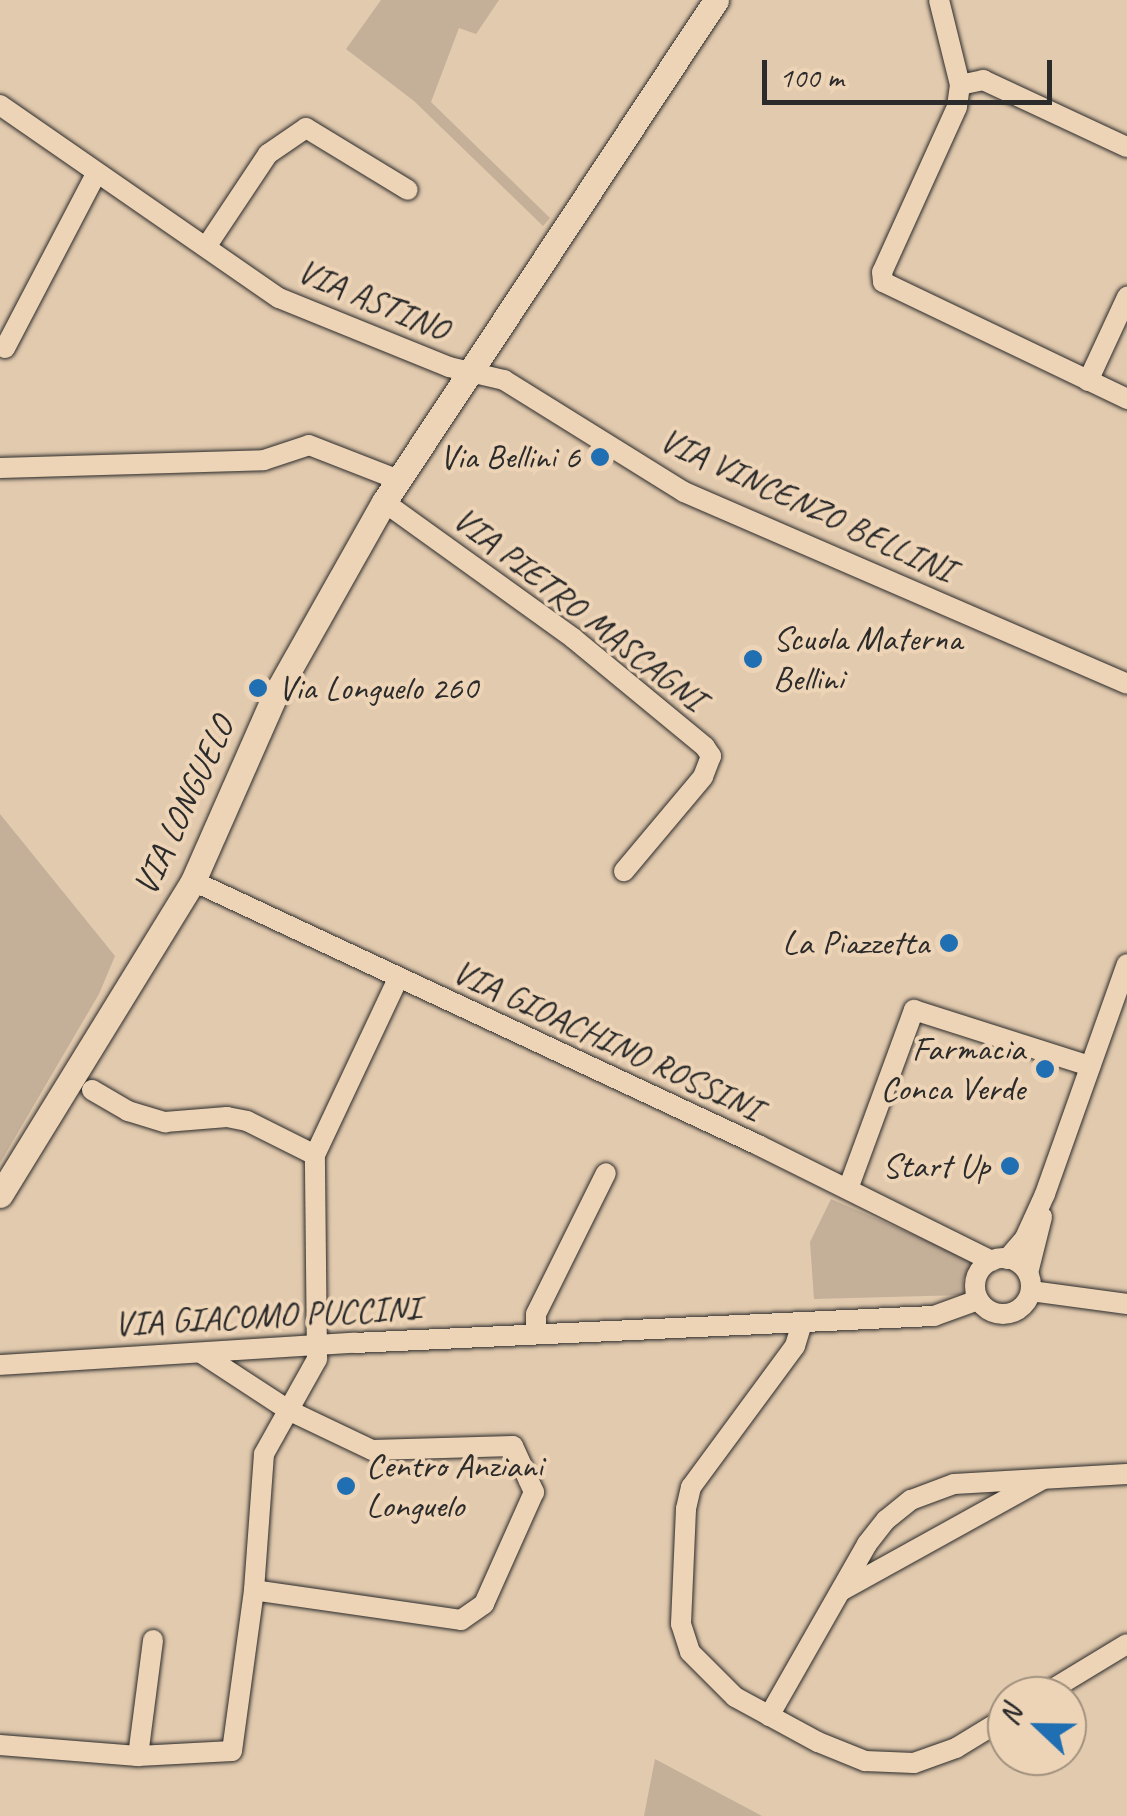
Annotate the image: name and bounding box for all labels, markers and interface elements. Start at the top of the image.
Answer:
scale bar [767,40,1057,102]
text: 100 m [779,58,844,96]
street label: VIA ASTINO [292,250,454,350]
street label: VIA VINCENZO BELLINI [652,418,962,592]
place label: Via Bellini 6 [439,436,580,478]
marker: Via Bellini 6 [589,446,611,468]
street label: VIA PIETRO MASCAGNI [445,498,713,720]
place label: Scuola Materna Bellini [773,618,962,700]
marker: Scuola Materna Bellini [742,648,764,670]
place label: Via Longuelo 260 [278,667,478,709]
marker: Via Longuelo 260 [247,677,269,699]
street label: VIA LONGUELO [124,710,244,902]
place label: La Piazzetta [781,922,929,964]
marker: La Piazzetta [938,932,960,954]
street label: VIA GIOACHINO ROSSINI [445,950,769,1130]
place label: Farmacia Conca Verde [880,1028,1025,1110]
marker: Farmacia Conca Verde [1034,1058,1056,1080]
place label: Start Up [882,1145,990,1187]
marker: Start Up [999,1155,1021,1177]
street label: VIA GIACOMO PUCCINI [113,1287,421,1345]
place label: Centro Anziani Longuelo [366,1445,542,1527]
marker: Centro Anziani Longuelo [335,1475,357,1497]
north arrow [987,1676,1087,1776]
text: N [991,1701,1030,1730]

